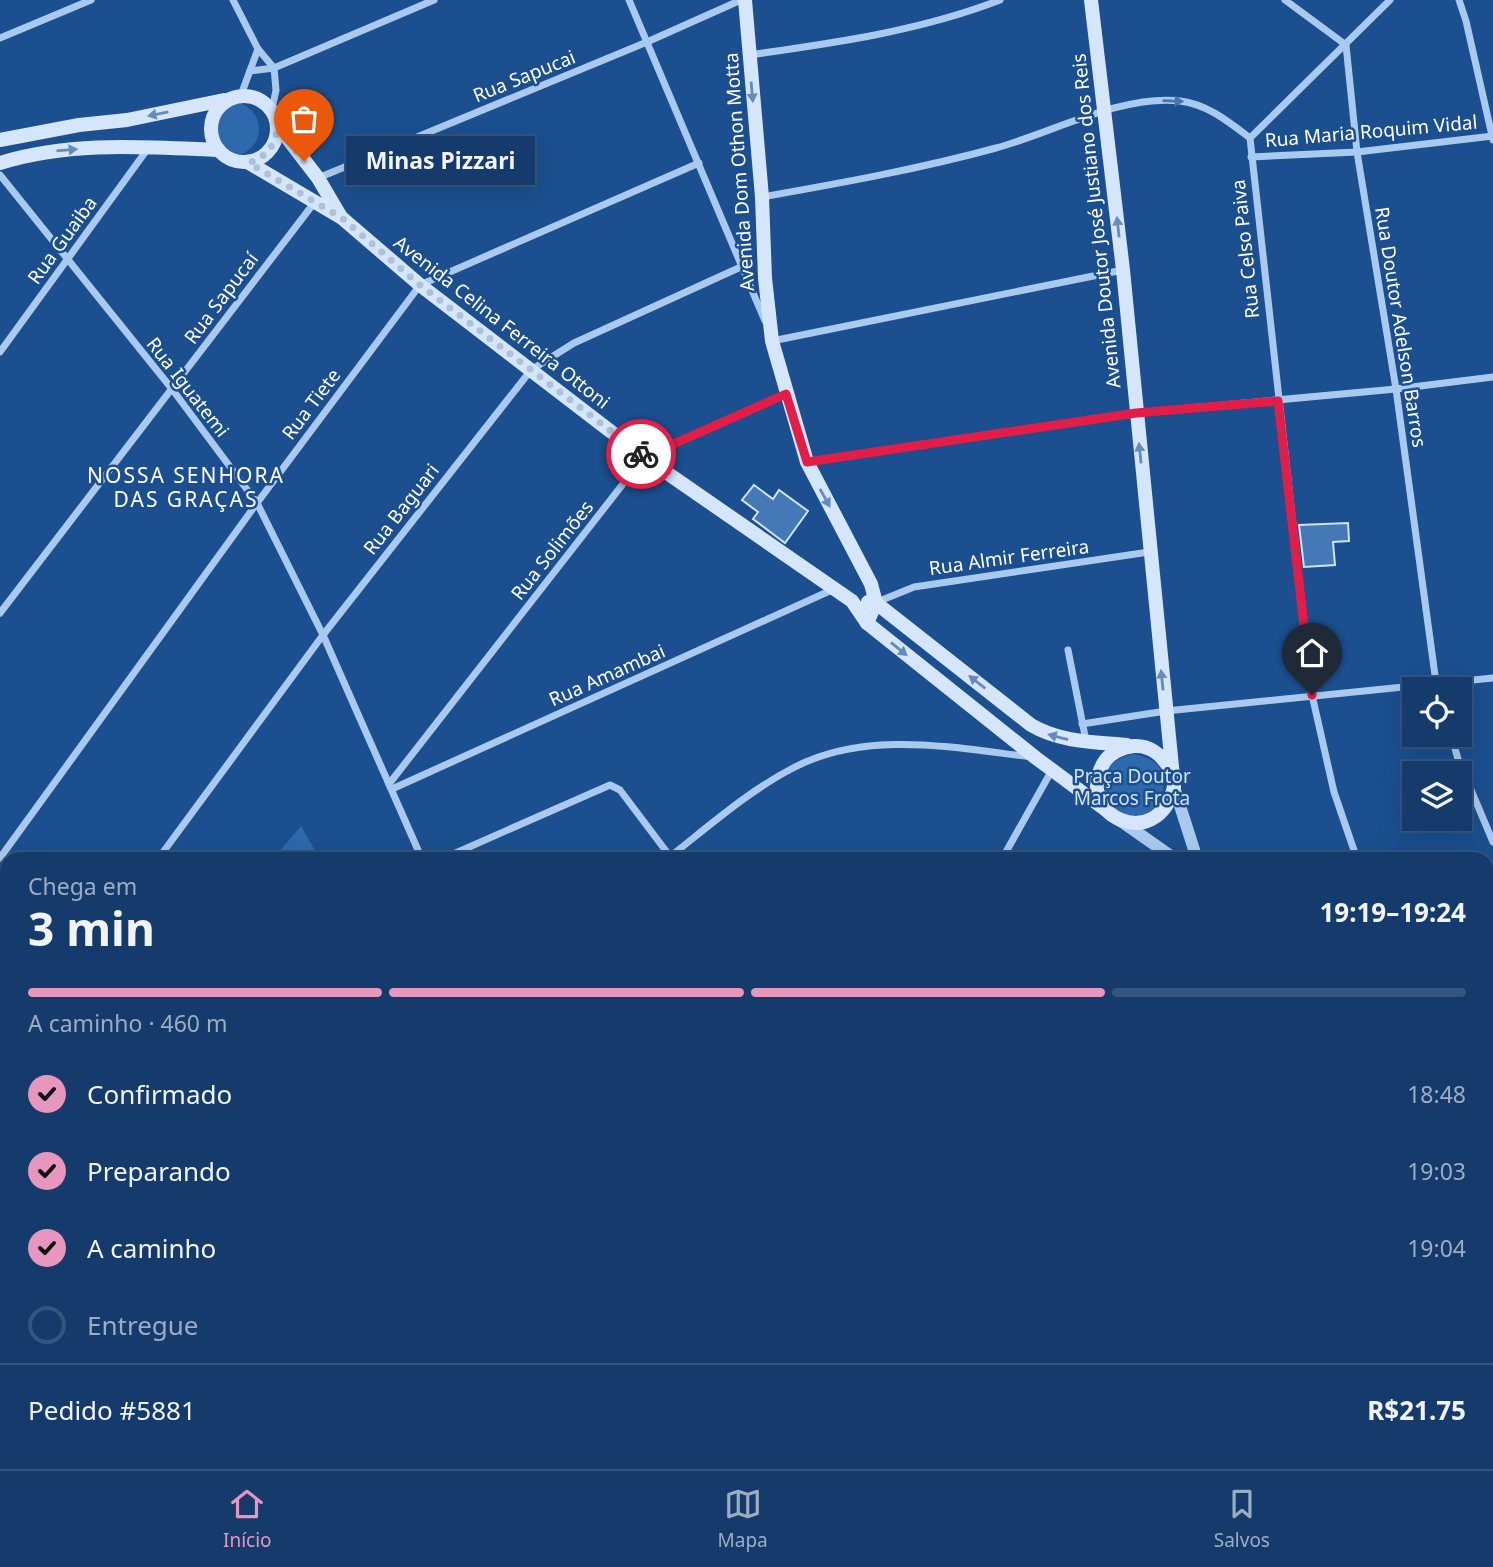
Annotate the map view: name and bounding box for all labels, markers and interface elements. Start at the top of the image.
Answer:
street label: Rua Sapucai [469,44,579,108]
street label: Avenida Dom Othon Motta [718,52,760,292]
street label: Avenida Doutor José Justiano dos Reis [1065,52,1127,390]
one-way arrow [747,82,758,104]
pin [274,89,334,161]
one-way arrow [1162,96,1184,107]
icon: bag [285,100,323,138]
one-way arrow [147,108,169,119]
street label: Rua Maria Roquim Vidal [1264,109,1478,153]
callout: Minas Pizzari [346,136,535,186]
one-way arrow [56,144,78,155]
text: Minas Pizzari [366,144,515,176]
street label: Rua Celso Paiva [1225,178,1265,320]
street label: Rua Guaiba [21,191,103,289]
street label: Rua Doutor Adelson Barros [1369,205,1433,449]
one-way arrow [1112,216,1123,238]
street label: Avenida Celina Ferreira Ottoni [389,229,615,415]
street label: Rua Sapucaí [178,246,265,349]
street label: Rua Iguatemi [141,332,235,442]
street label: Rua Tiete [276,363,346,445]
courier [606,419,676,489]
icon: bike [622,435,660,473]
one-way arrow [1134,442,1145,464]
street label: Rua Baguari [357,458,445,560]
district label: NOSSA SENHORA DAS GRAÇAS [87,461,285,513]
one-way arrow [819,488,831,508]
street label: Rua Solimões [505,495,599,605]
street label: Rua Almir Ferreira [927,533,1091,581]
pin [1282,623,1342,695]
icon: home [1293,634,1331,672]
street label: Rua Amambai [545,638,669,712]
one-way arrow [891,641,908,656]
one-way arrow [1157,669,1168,691]
one-way arrow [968,676,986,690]
map controls [1402,677,1472,831]
button: locate [1402,677,1472,747]
one-way arrow [1047,731,1069,742]
button: layers [1402,761,1472,831]
park label: Praça Doutor Marcos Frota [1073,763,1191,811]
text: Chega em [28,870,137,902]
text: 19:19–19:24 [1319,894,1466,930]
text: 3 min [28,897,155,959]
text: A caminho · 460 m [28,1007,227,1039]
icon: check [28,1075,66,1113]
text: Confirmado [87,1076,232,1112]
text: 18:48 [1407,1078,1466,1110]
icon: check [28,1152,66,1190]
text: Preparando [87,1153,231,1189]
text: 19:03 [1407,1155,1466,1187]
icon: check [28,1229,66,1267]
text: A caminho [87,1230,216,1266]
text: 19:04 [1407,1232,1466,1264]
text: Entregue [87,1307,199,1343]
text: Pedido #5881 [28,1392,196,1428]
text: R$21.75 [1367,1392,1466,1428]
tab: Início [223,1485,272,1553]
tab: Mapa [718,1485,768,1553]
tab: Salvos [1214,1485,1270,1553]

